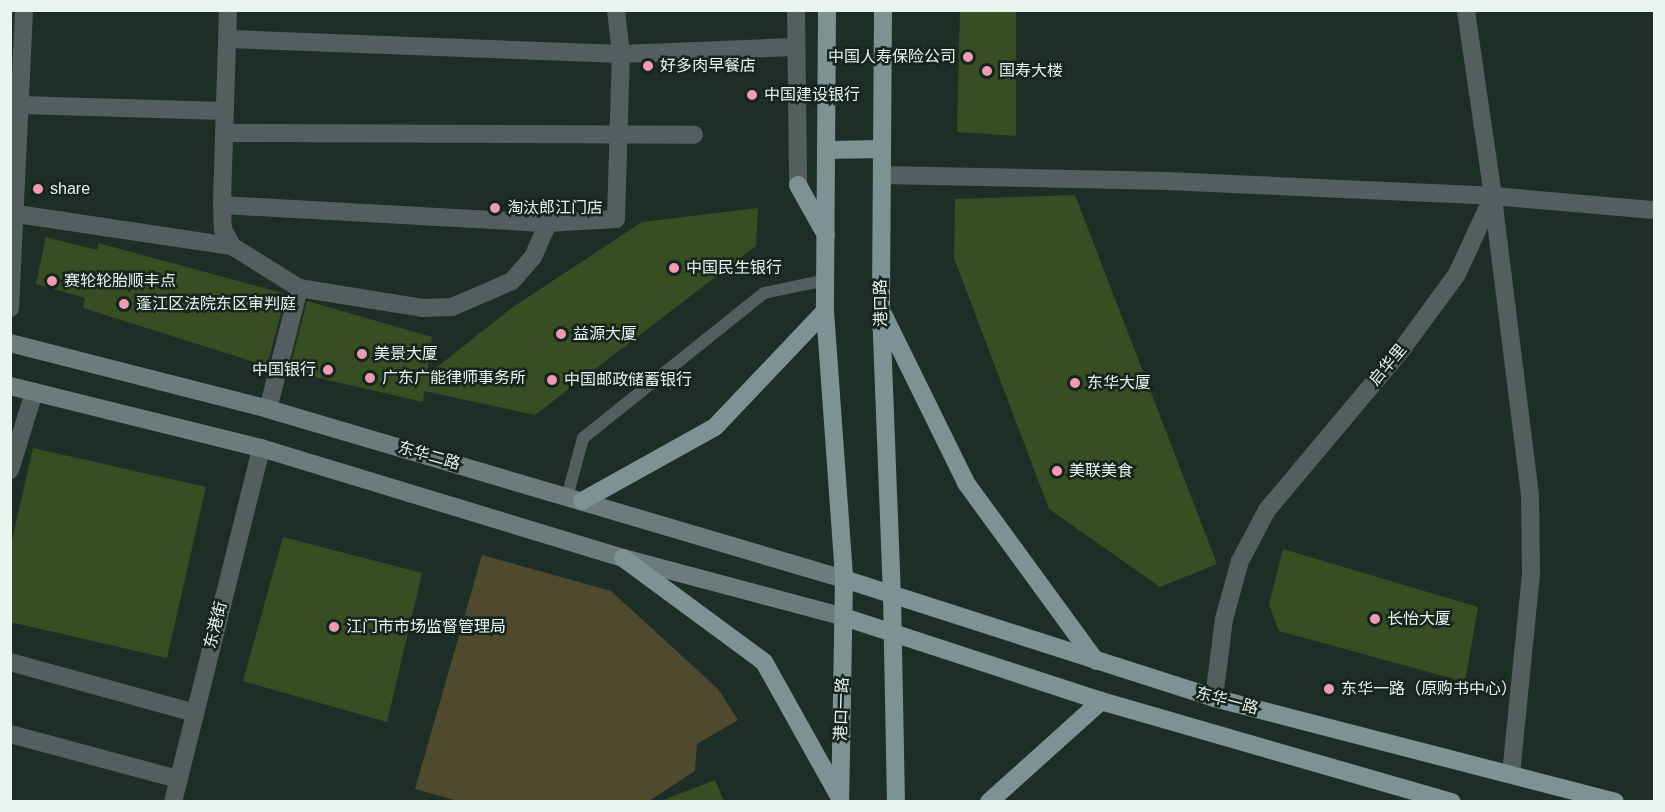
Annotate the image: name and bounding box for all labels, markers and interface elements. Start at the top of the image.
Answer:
place label: 中国人寿保险公司 [828,47,956,67]
marker: 中国人寿保险公司 [961,50,975,64]
place label: 好多肉早餐店 [660,56,756,76]
marker: 好多肉早餐店 [641,59,655,73]
place label: 国寿大楼 [999,61,1063,81]
marker: 国寿大楼 [980,64,994,78]
place label: 中国建设银行 [764,85,860,105]
marker: 中国建设银行 [745,88,759,102]
place label: share [50,179,90,199]
marker: share [31,182,45,196]
place label: 淘汰郎江门店 [507,198,603,218]
marker: 淘汰郎江门店 [488,201,502,215]
place label: 中国民生银行 [686,258,782,278]
marker: 中国民生银行 [667,261,681,275]
place label: 赛轮轮胎顺丰点 [64,271,176,291]
marker: 赛轮轮胎顺丰点 [45,274,59,288]
street label: 港口路 [871,279,891,327]
place label: 蓬江区法院东区审判庭 [136,294,296,314]
marker: 蓬江区法院东区审判庭 [117,297,131,311]
place label: 益源大厦 [573,324,637,344]
marker: 益源大厦 [554,327,568,341]
street label: 启华里 [1365,340,1411,390]
place label: 美景大厦 [374,344,438,364]
marker: 美景大厦 [355,347,369,361]
place label: 中国银行 [252,360,316,380]
marker: 中国银行 [321,363,335,377]
place label: 广东广能律师事务所 [382,368,526,388]
place label: 中国邮政储蓄银行 [564,370,692,390]
marker: 广东广能律师事务所 [363,371,377,385]
marker: 中国邮政储蓄银行 [545,373,559,387]
place label: 东华大厦 [1087,373,1151,393]
marker: 东华大厦 [1068,376,1082,390]
street label: 东华二路 [396,438,462,474]
place label: 美联美食 [1069,461,1133,481]
marker: 美联美食 [1050,464,1064,478]
street label: 东港街 [201,599,231,651]
place label: 长怡大厦 [1387,609,1451,629]
marker: 长怡大厦 [1368,612,1382,626]
place label: 江门市市场监督管理局 [346,617,506,637]
marker: 江门市市场监督管理局 [327,620,341,634]
street label: 港口一路 [831,677,853,741]
place label: 东华一路（原购书中心） [1341,679,1517,699]
marker: 东华一路（原购书中心） [1322,682,1336,696]
street label: 东华一路 [1194,683,1260,719]

